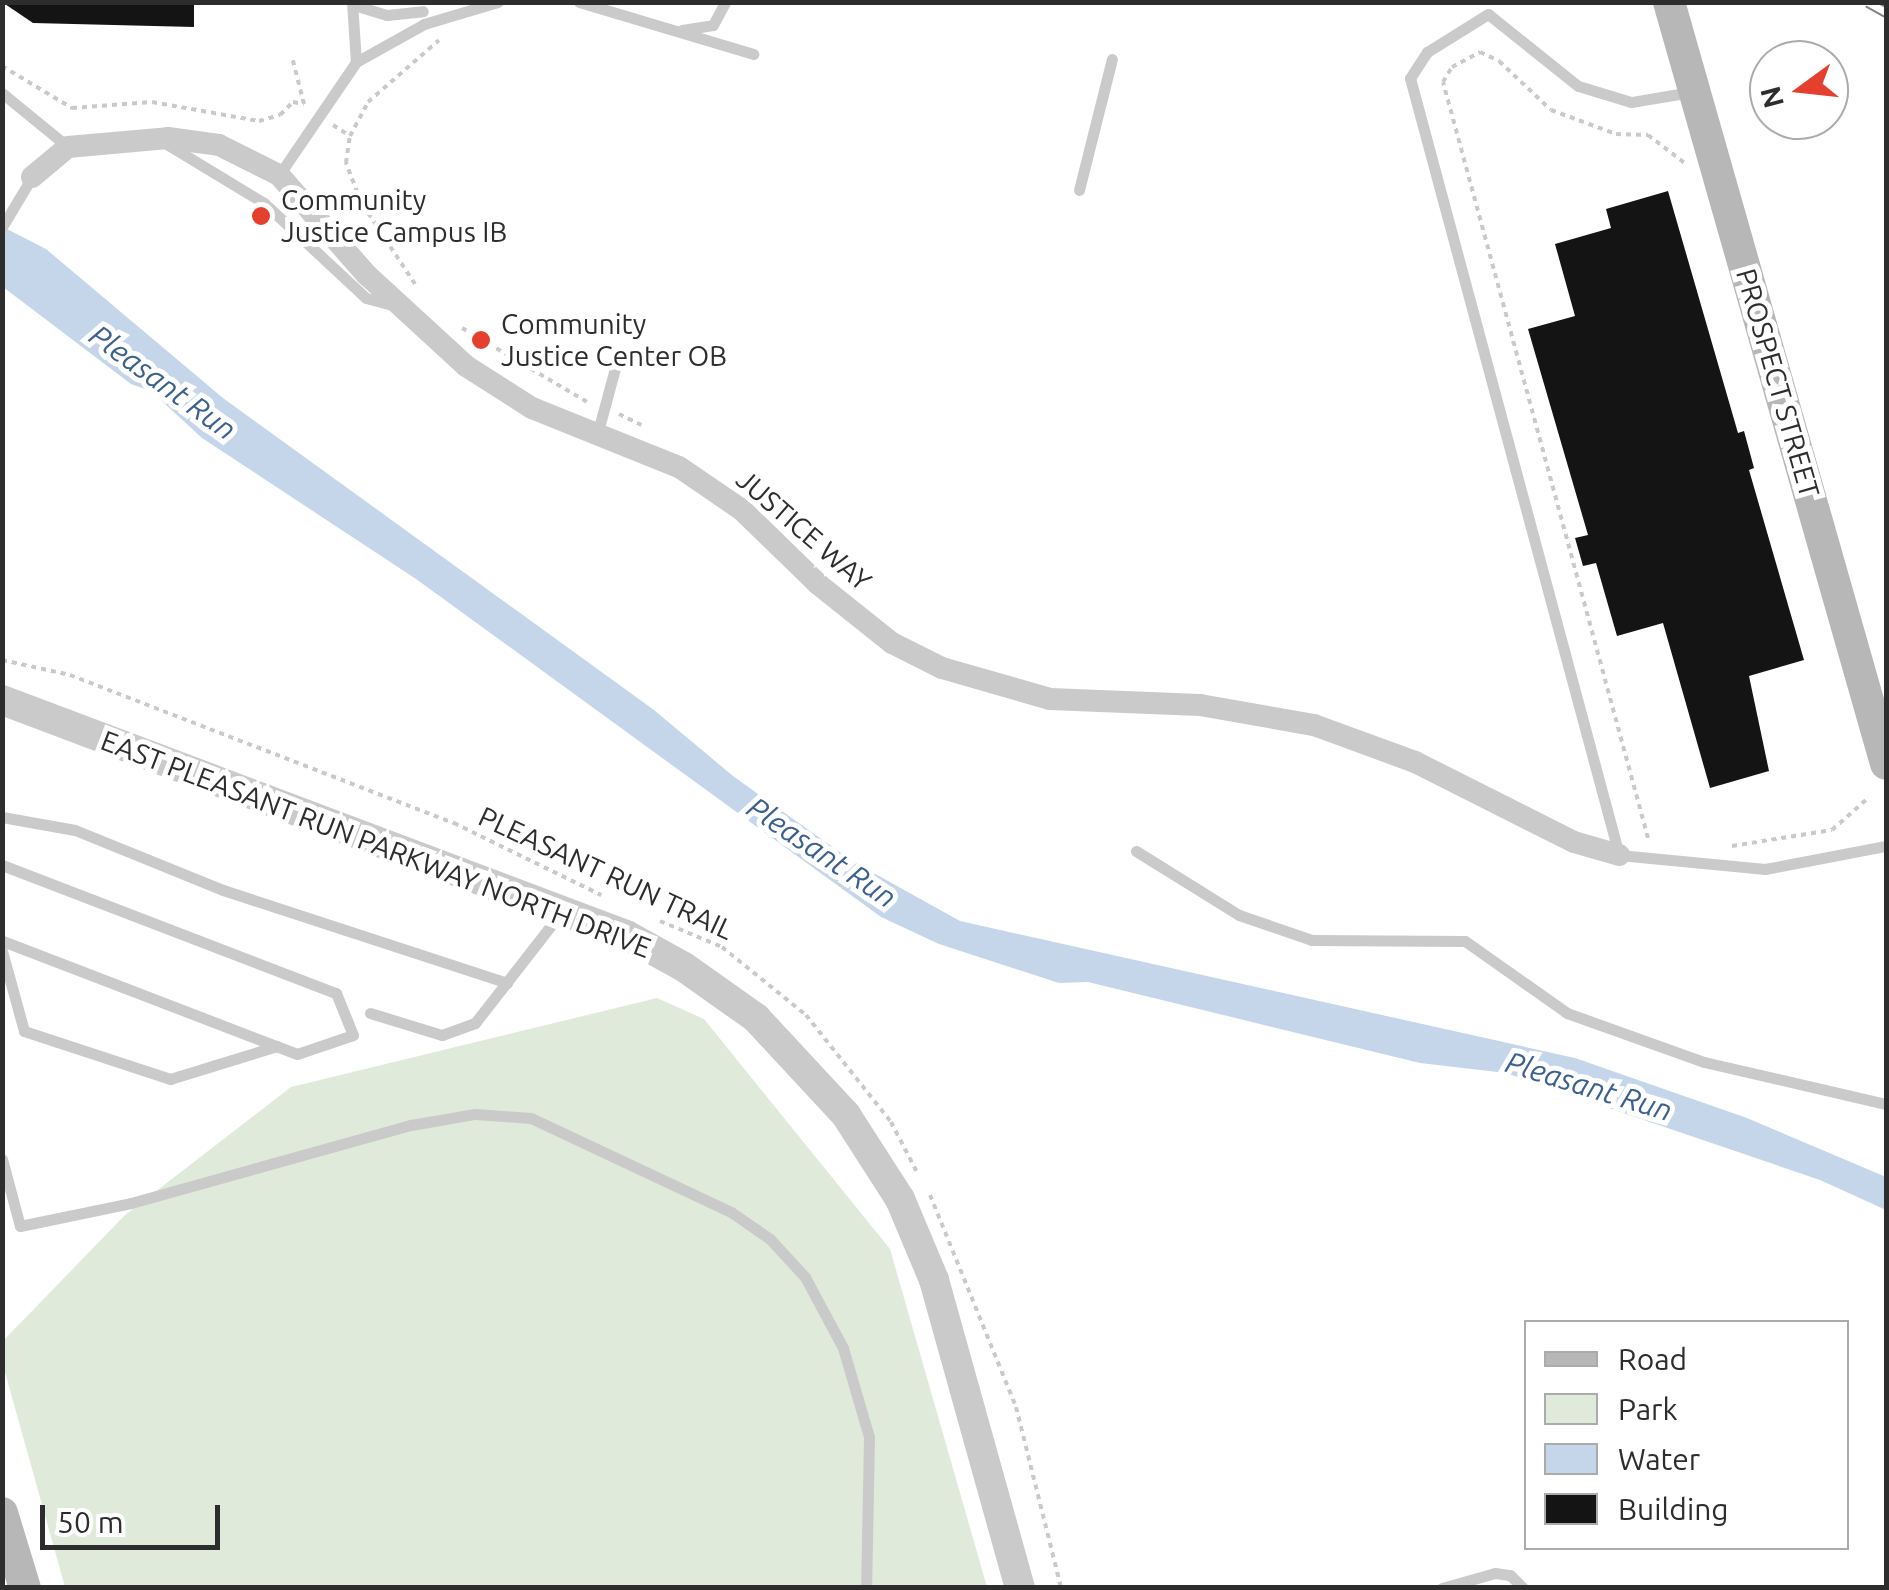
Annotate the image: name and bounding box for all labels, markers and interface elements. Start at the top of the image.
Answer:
north arrow [1749,40,1849,140]
text: N [1754,83,1789,111]
place label: Community Justice Campus IB [281,183,507,249]
marker: Community Justice Campus IB [250,205,272,227]
street label: PROSPECT STREET [1729,265,1827,501]
place label: Community Justice Center OB [501,307,727,373]
water label: Pleasant Run [83,317,243,447]
marker: Community Justice Center OB [470,329,492,351]
street label: JUSTICE WAY [730,462,878,598]
street label: EAST PLEASANT RUN PARKWAY NORTH DRIVE [96,723,656,965]
water label: Pleasant Run [740,789,904,915]
street label: PLEASANT RUN TRAIL [473,799,739,947]
water label: Pleasant Run [1501,1044,1677,1128]
legend [1524,1320,1849,1550]
text: Road [1618,1342,1687,1376]
text: Park [1618,1392,1678,1426]
text: Water [1618,1442,1700,1476]
scale bar [45,1485,225,1547]
text: Building [1618,1492,1729,1526]
text: 50 m [57,1505,124,1539]

